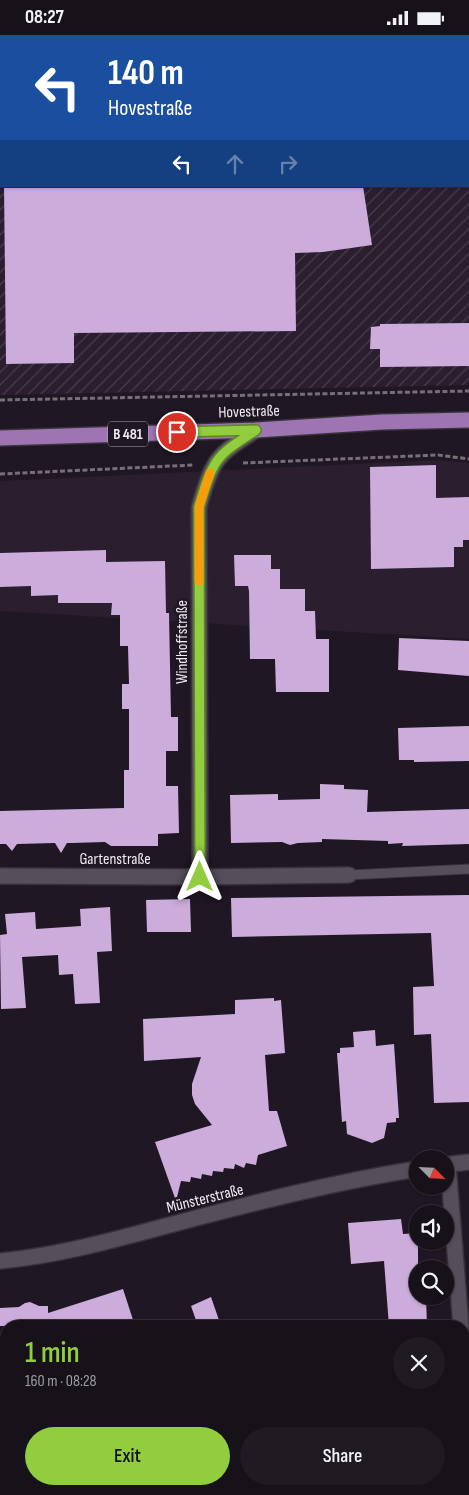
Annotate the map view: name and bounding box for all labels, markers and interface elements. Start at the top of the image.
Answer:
text: 08:27 [25,6,64,29]
text: 140 m [108,52,184,95]
icon: left [25,55,90,120]
text: Hovestraße [108,95,192,122]
icon: left [168,150,196,178]
icon: ahead [221,150,249,178]
icon: right [274,150,302,178]
street label: Hovestraße [218,401,280,423]
pin [156,411,198,453]
icon: arrive [163,418,191,446]
road number: B 481 [108,421,148,447]
street label: Windhoffstraße [173,600,192,684]
street label: Gartenstraße [79,850,151,869]
position arrow [173,850,225,902]
north arrow [409,1150,454,1195]
map controls [409,1150,454,1305]
street label: Münsterstraße [165,1180,245,1218]
button: sound [409,1205,454,1250]
button: search [409,1260,454,1305]
text: 1 min [25,1335,80,1371]
button: close [393,1337,445,1389]
text: 160 m · 08:28 [25,1372,97,1391]
button: Exit [25,1427,230,1485]
button: Share [240,1427,445,1485]

